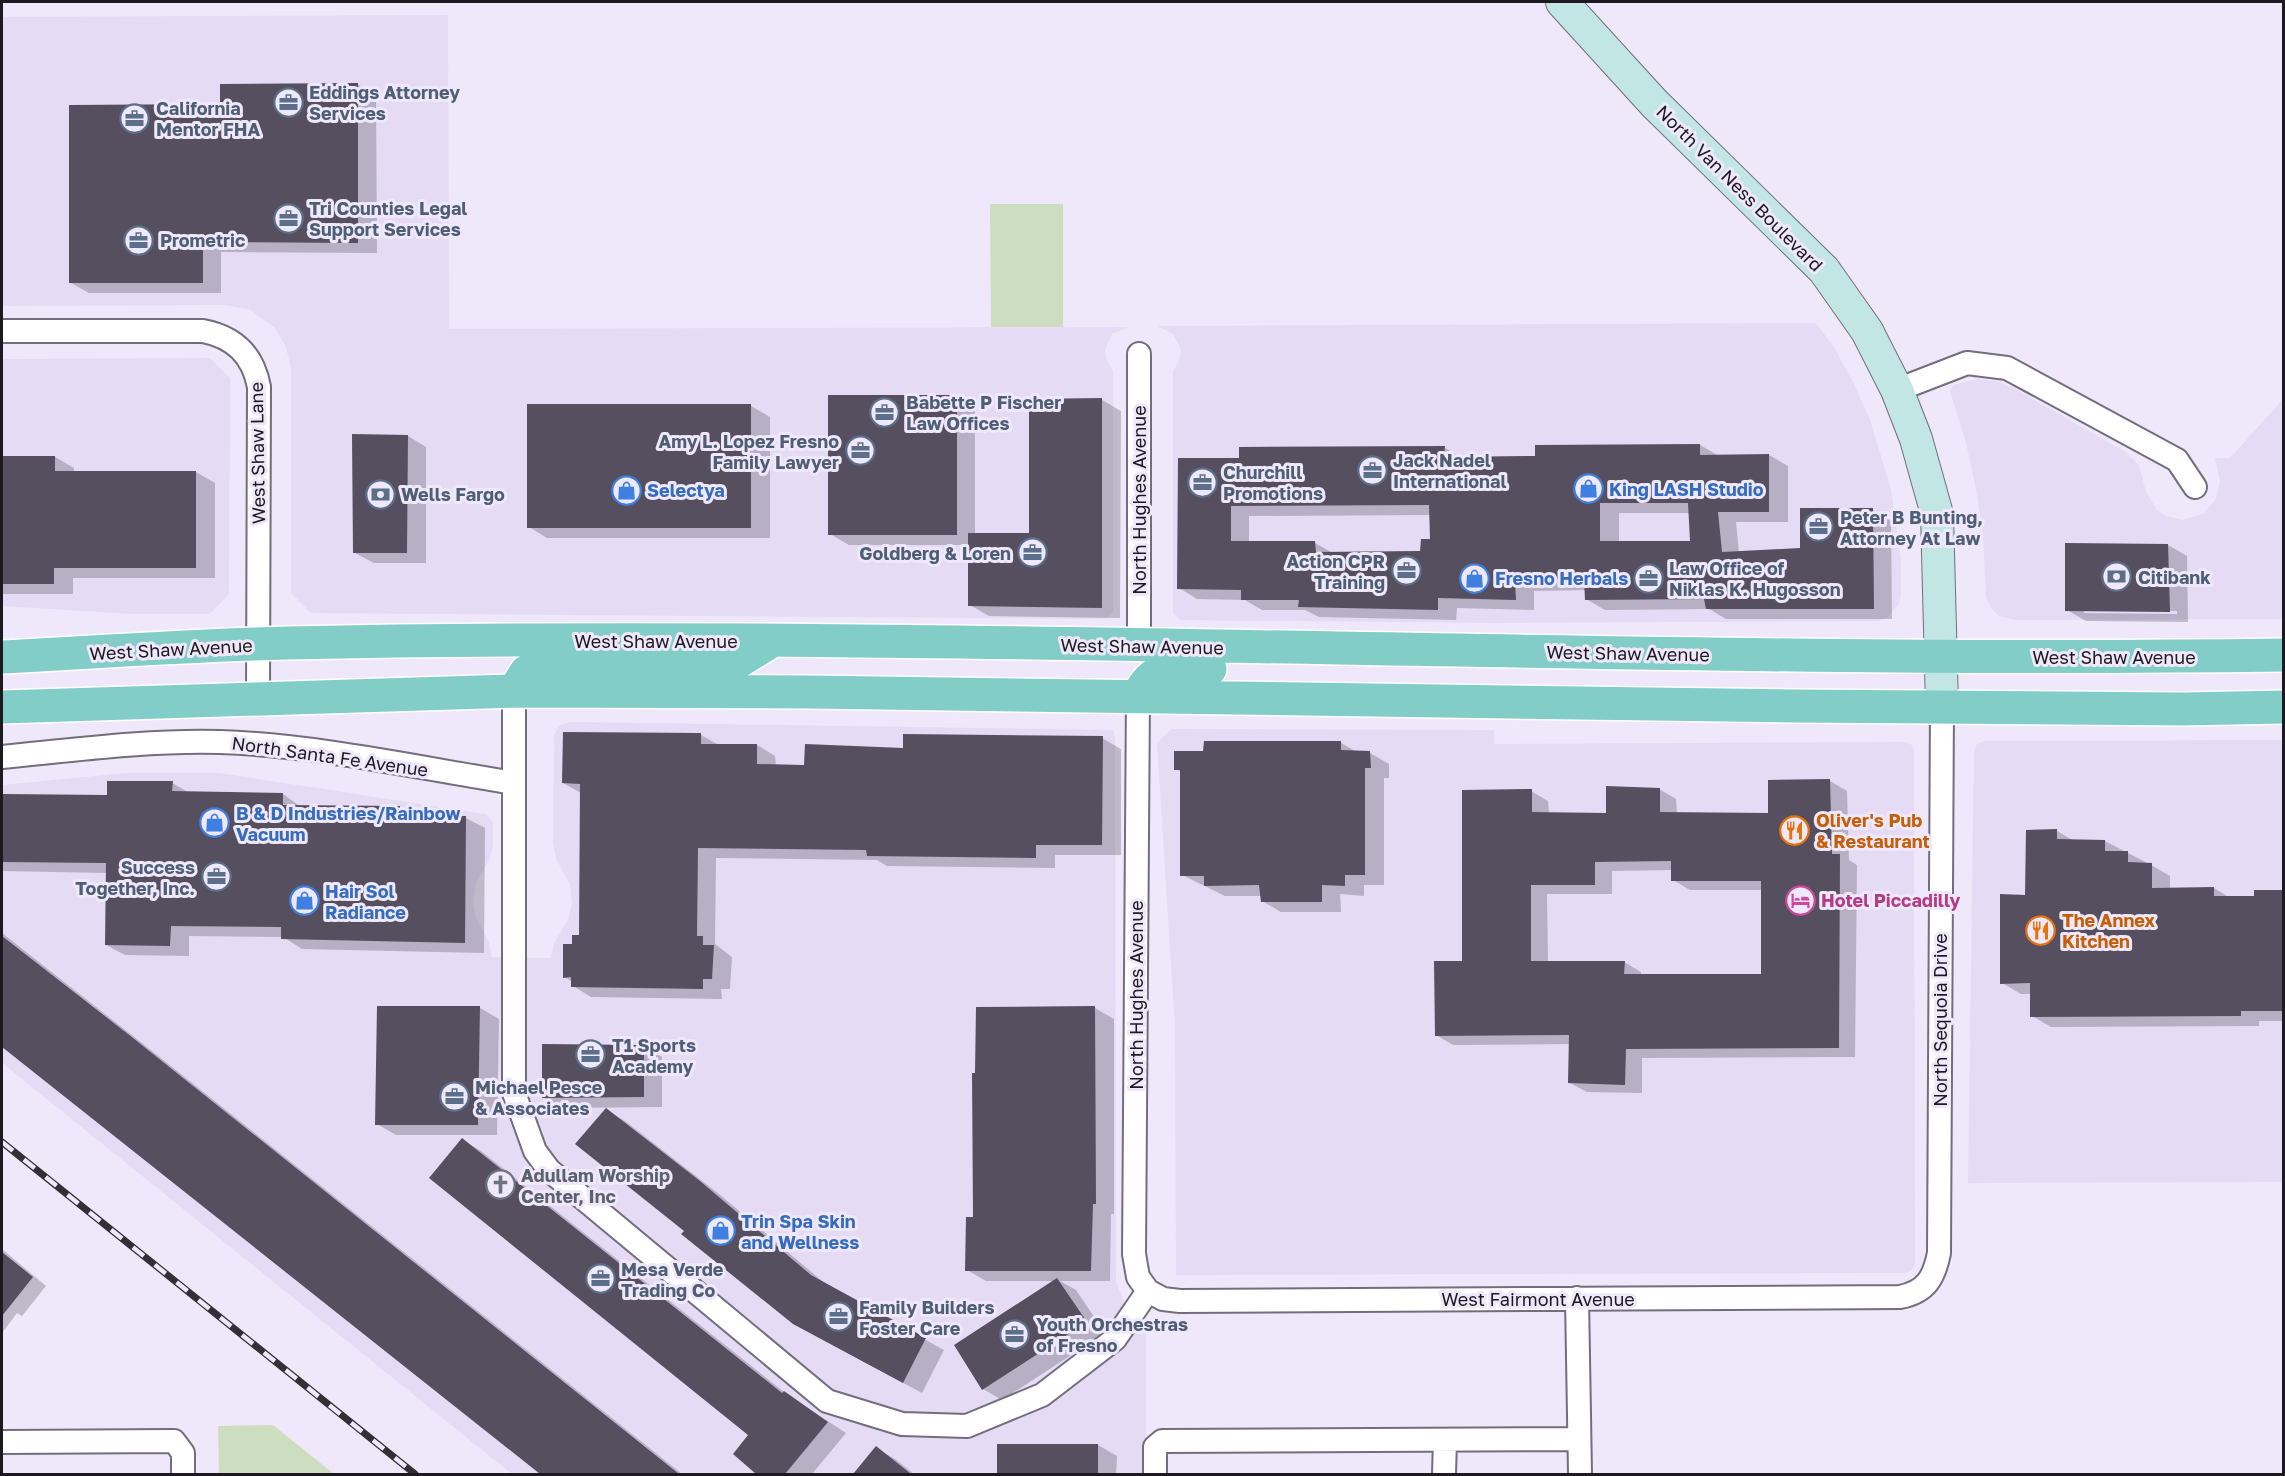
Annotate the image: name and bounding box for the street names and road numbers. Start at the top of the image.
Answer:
street label: North Van Ness Boulevard [1652,100,1828,276]
street label: West Shaw Lane [245,382,269,524]
street label: North Hughes Avenue [1128,405,1150,595]
street label: West Shaw Avenue [574,630,738,652]
street label: West Shaw Avenue [89,634,253,664]
street label: West Shaw Avenue [1060,634,1224,658]
street label: West Shaw Avenue [1546,641,1710,665]
street label: West Shaw Avenue [2032,646,2196,668]
street label: North Santa Fe Avenue [230,731,430,781]
street label: North Hughes Avenue [1125,900,1147,1090]
street label: North Sequoia Drive [1929,933,1951,1107]
street label: West Fairmont Avenue [1441,1288,1635,1310]

